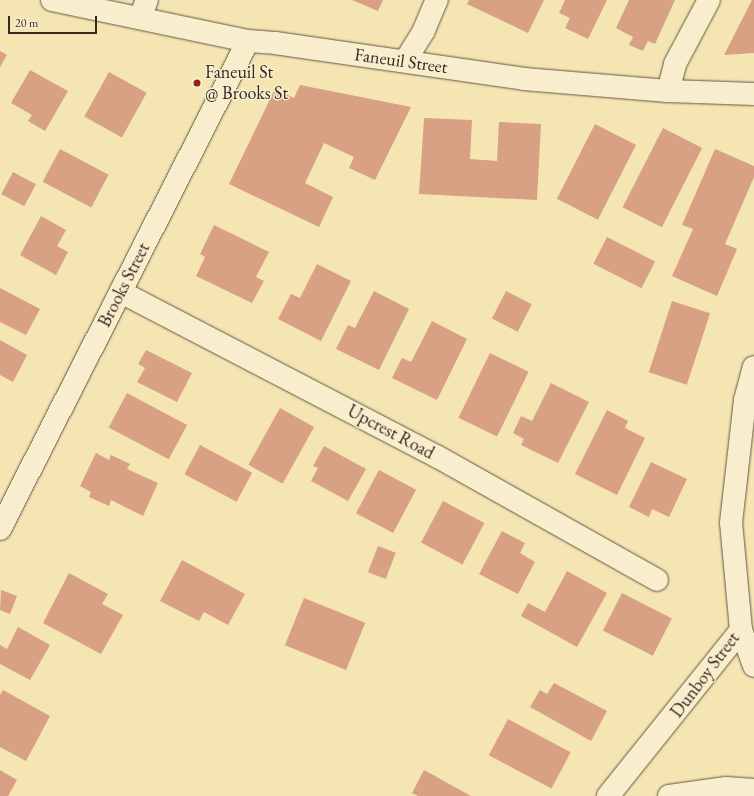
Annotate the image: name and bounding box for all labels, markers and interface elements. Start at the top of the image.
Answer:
scale bar [10,8,99,34]
text: 20 m [15,15,38,31]
street label: Faneuil Street [353,44,449,78]
place label: Faneuil St @ Brooks St [205,62,288,104]
marker: Faneuil St @ Brooks St [192,78,202,88]
street label: Brooks Street [94,239,154,331]
street label: Upcrest Road [344,400,438,464]
street label: Dunboy Street [666,628,744,722]

